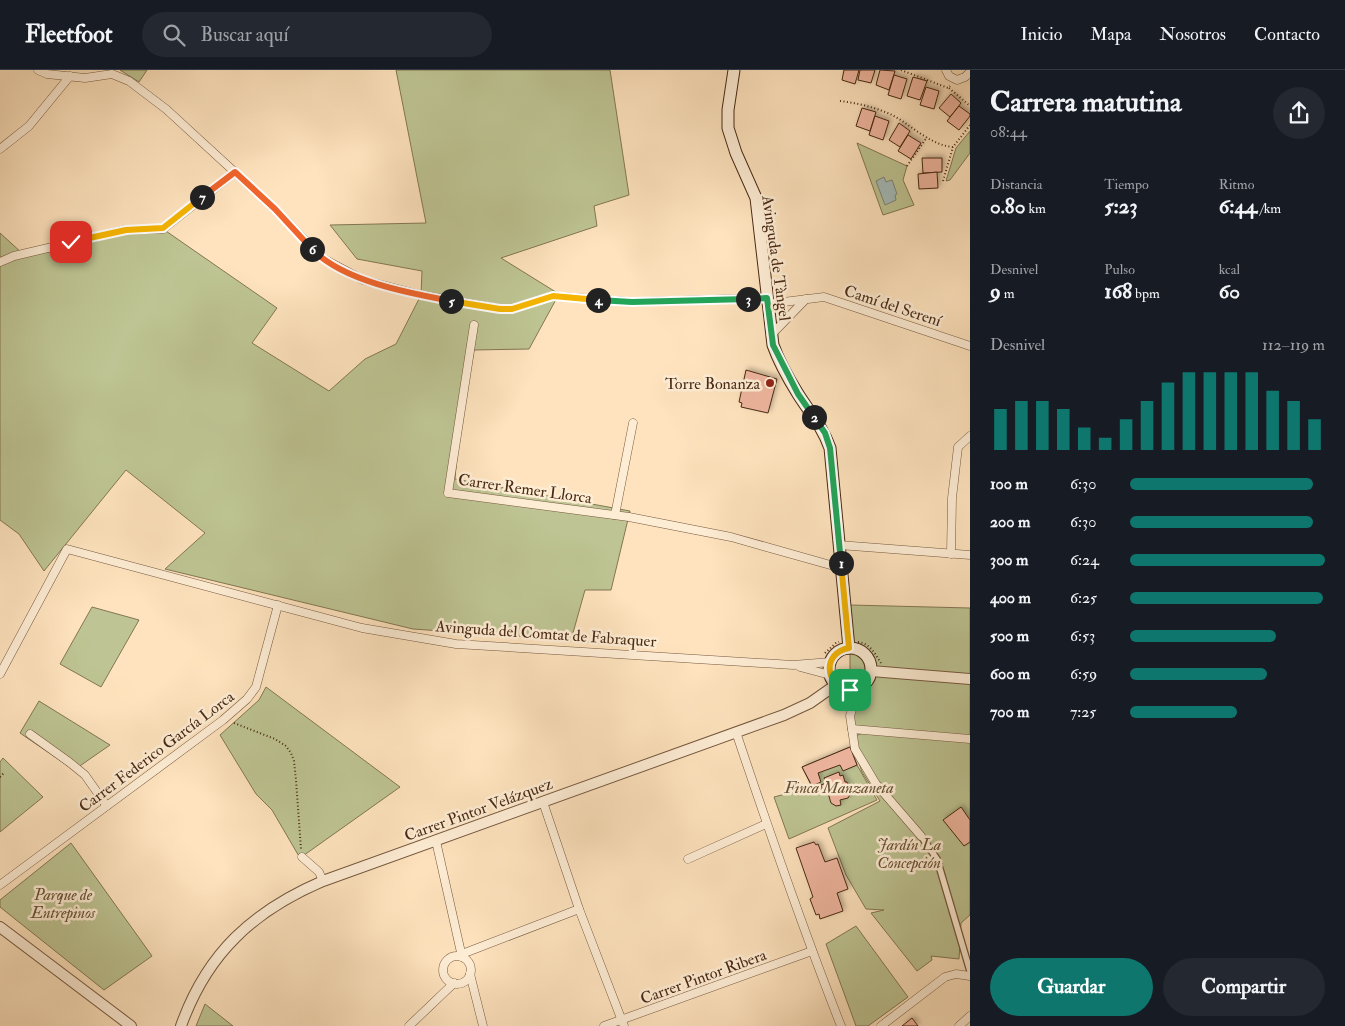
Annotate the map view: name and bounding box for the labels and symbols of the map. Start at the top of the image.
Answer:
pin: 7 [190,184,214,210]
street label: Avinguda de Tàngel [757,193,795,322]
pin [50,221,92,263]
pin: 6 [300,236,324,262]
street label: Camí del Serení [842,281,945,332]
pin: 3 [736,286,760,312]
pin: 5 [438,288,464,314]
pin: 4 [586,288,610,312]
place label: Torre Bonanza [665,374,760,394]
marker: Torre Bonanza [764,377,776,389]
pin: 2 [802,404,826,430]
street label: Carrer Remer Llorca [457,470,593,508]
pin: 1 [828,550,854,576]
street label: Avinguda del Comtat de Fabraquer [434,616,657,652]
pin [829,669,871,711]
street label: Carrer Federico García Lorca [75,687,239,817]
street label: Carrer Pintor Velázquez [402,774,555,846]
park label: Finca Manzaneta [783,778,894,798]
park label: Jardín La Concepción [877,835,941,873]
park label: Parque de Entrepinos [30,885,96,923]
street label: Carrer Pintor Ribera [638,945,770,1009]

